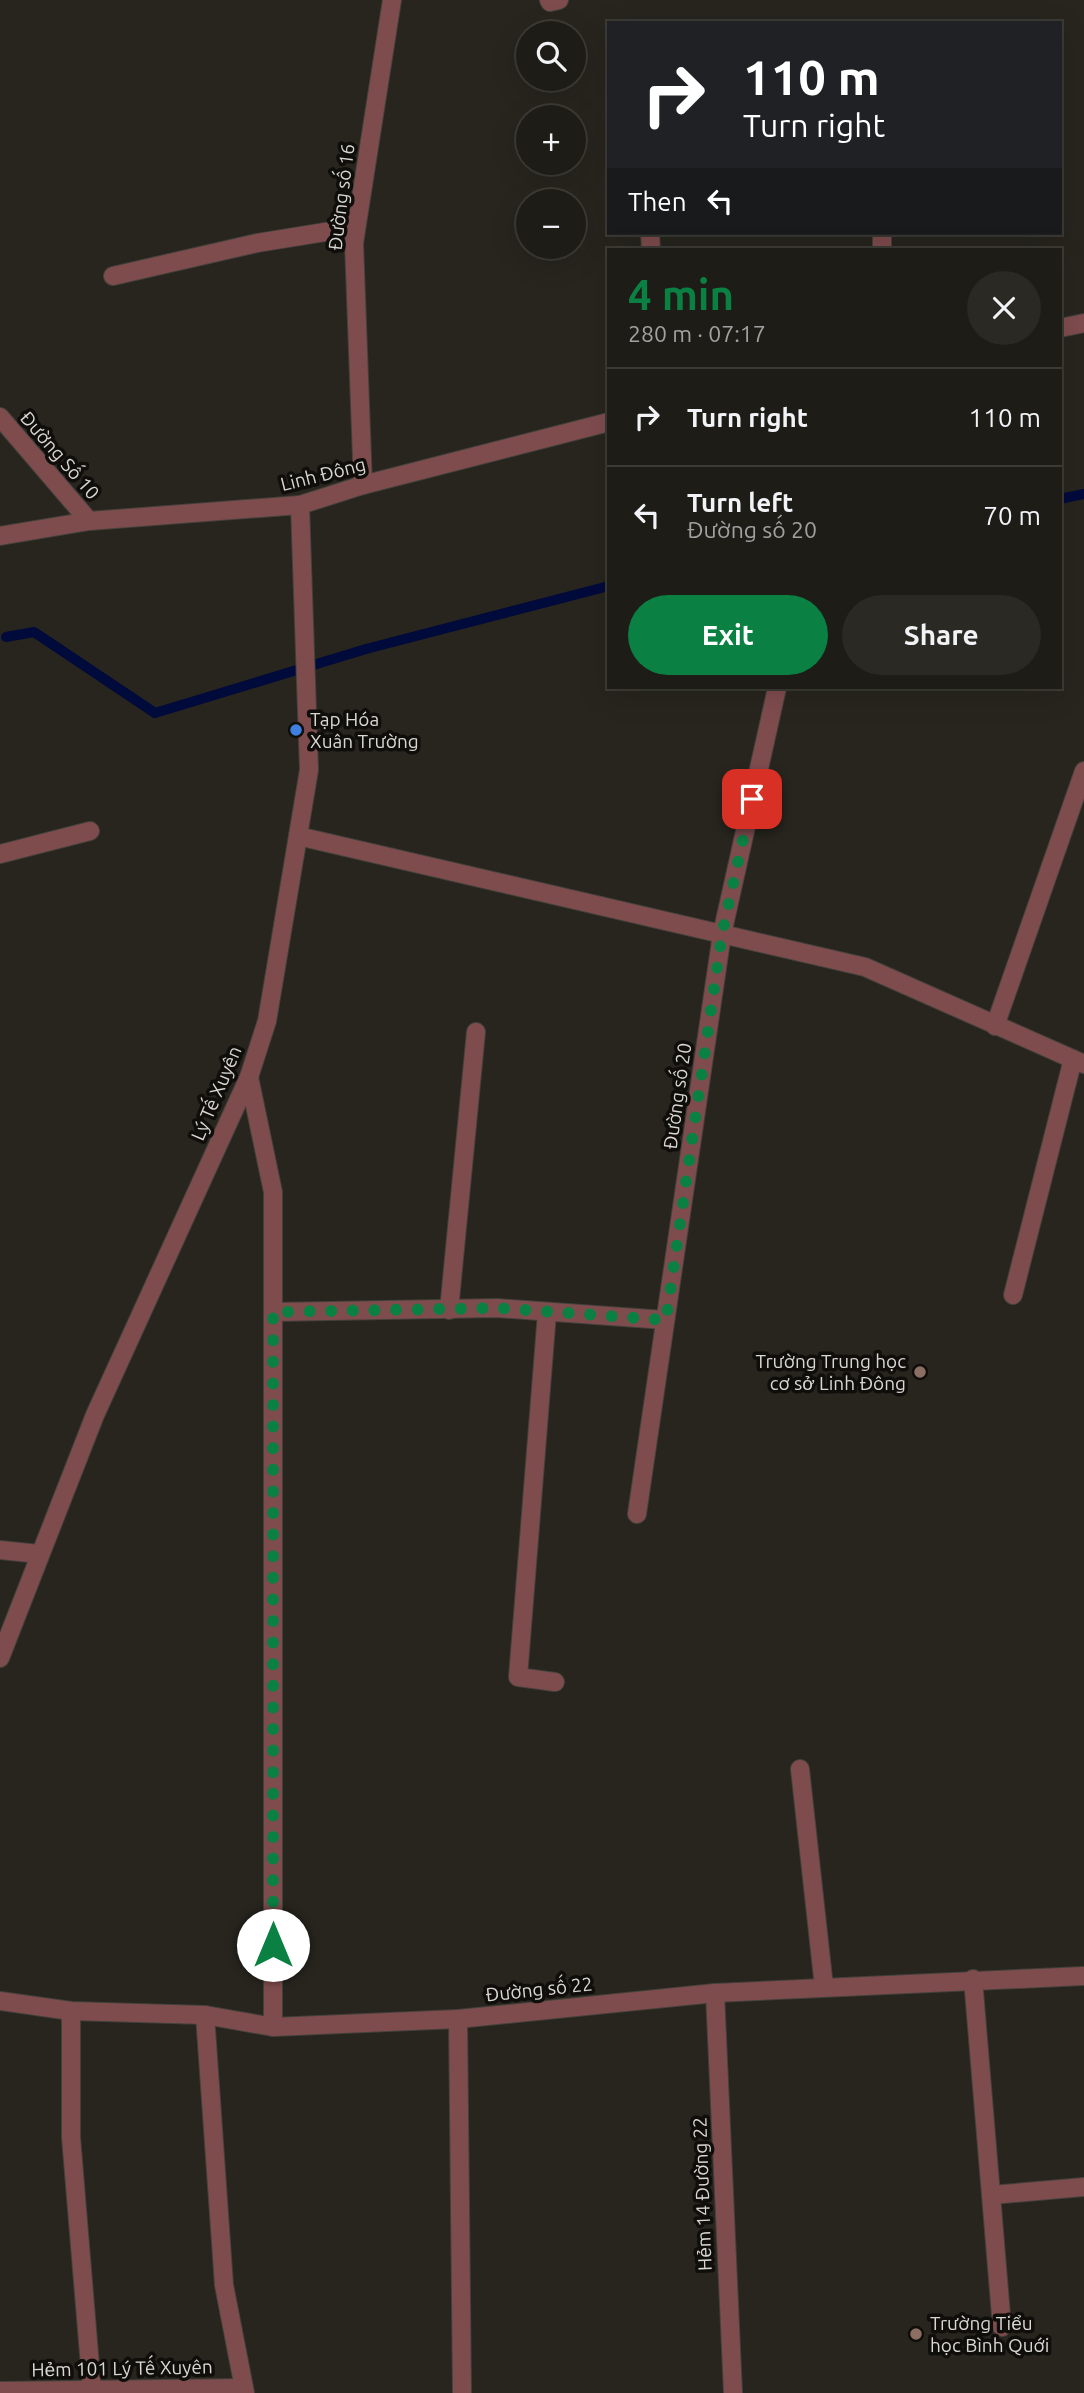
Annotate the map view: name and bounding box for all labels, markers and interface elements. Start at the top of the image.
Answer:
map controls [516,21,586,259]
button: search [516,21,586,91]
icon: right [628,49,719,140]
text: 110 m [743,49,880,104]
button: + [516,105,586,175]
text: Turn right [743,107,885,143]
street label: Đường số 16 [322,142,358,252]
icon: left [701,182,739,220]
text: Then [628,187,687,216]
button: − [516,189,586,259]
text: 4 min [628,271,734,318]
button: close [967,271,1041,345]
text: 280 m · 07:17 [628,321,766,346]
icon: right [628,398,666,436]
text: Turn right [687,403,808,432]
text: 110 m [969,403,1041,432]
street label: Đường Số 10 [16,406,105,503]
street label: Linh Đông [278,453,368,495]
text: Turn left [687,488,793,517]
icon: left [628,496,666,534]
text: 70 m [983,501,1041,530]
text: Đường số 20 [687,517,817,542]
button: Exit [628,595,828,675]
button: Share [842,595,1041,675]
place label: Tạp Hóa Xuân Trường [310,708,419,752]
marker: Tạp Hóa Xuân Trường [288,722,304,738]
pin [722,769,782,829]
icon: arrive [733,780,771,818]
street label: Đường số 20 [657,1041,695,1151]
street label: Lý Tế Xuyên [185,1042,246,1143]
place label: Trường Trung học cơ sở Linh Đông [755,1350,906,1394]
marker: Trường Trung học cơ sở Linh Đông [912,1364,928,1380]
position arrow [236,1908,310,1982]
street label: Đường số 22 [484,1971,594,2006]
street label: Hẻm 14 Đường 22 [688,2117,716,2271]
place label: Trường Tiểu học Bình Quới [930,2312,1049,2356]
marker: Trường Tiểu học Bình Quới [908,2326,924,2342]
street label: Hẻm 101 Lý Tế Xuyên [31,2354,213,2381]

